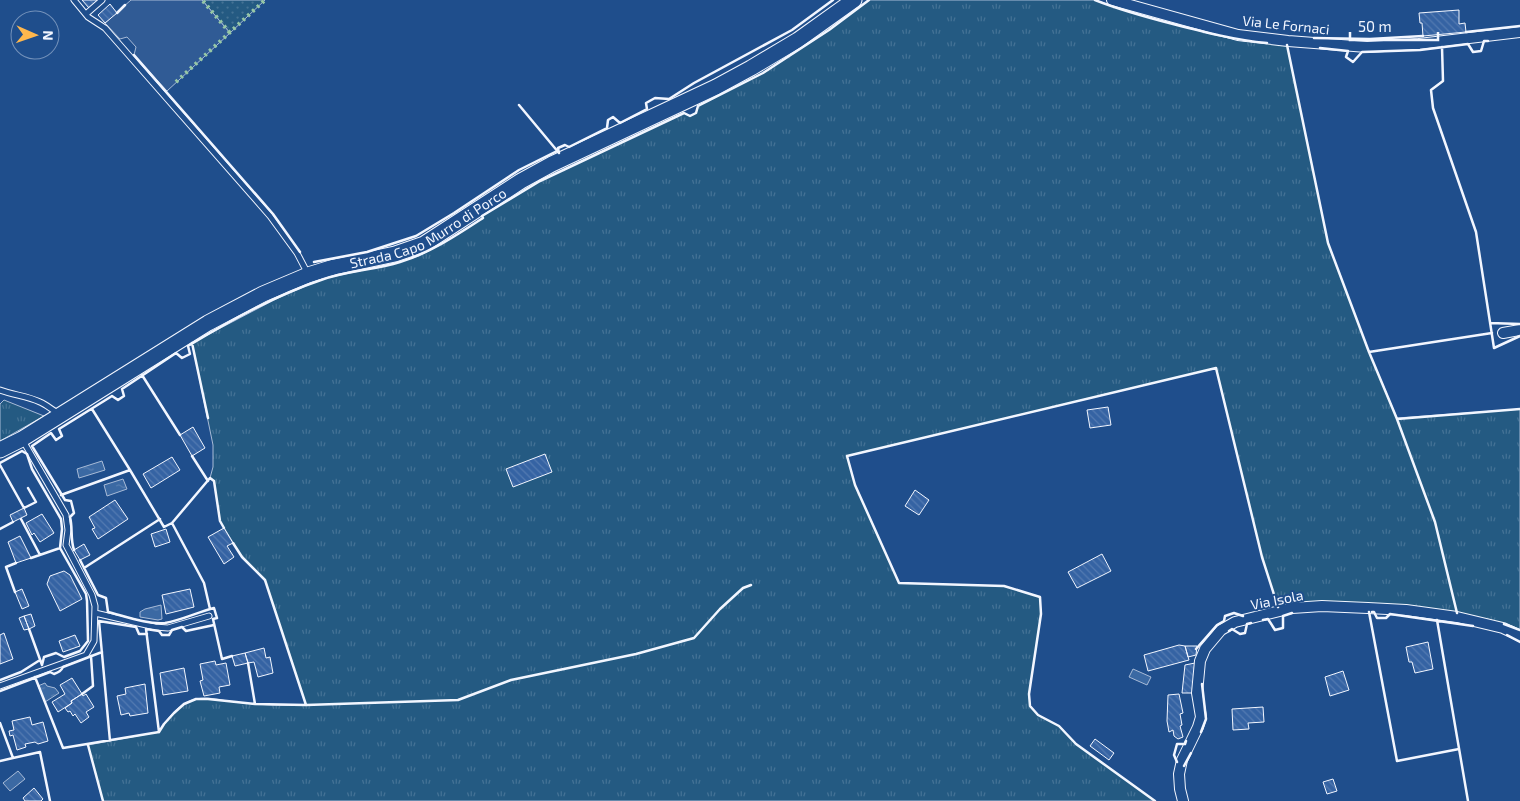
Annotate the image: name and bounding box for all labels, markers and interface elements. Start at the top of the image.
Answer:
north arrow [10,10,60,60]
scale bar [1350,10,1438,42]
street label: Via Le Fornaci [1242,11,1331,38]
text: 50 m [1358,17,1392,35]
text: N [40,30,57,41]
street label: Strada Capo Murro di Porco [348,184,509,271]
street label: Via Isola [1249,586,1305,613]

